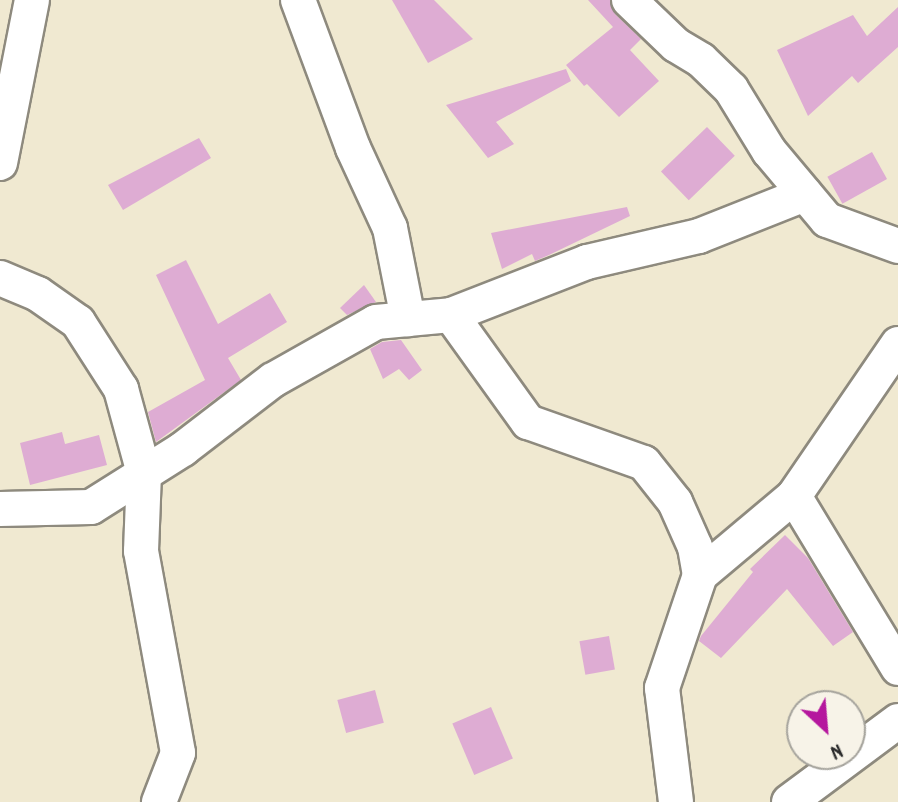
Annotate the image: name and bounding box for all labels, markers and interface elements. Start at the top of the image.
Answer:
north arrow [786,690,866,770]
text: N [824,734,848,767]

